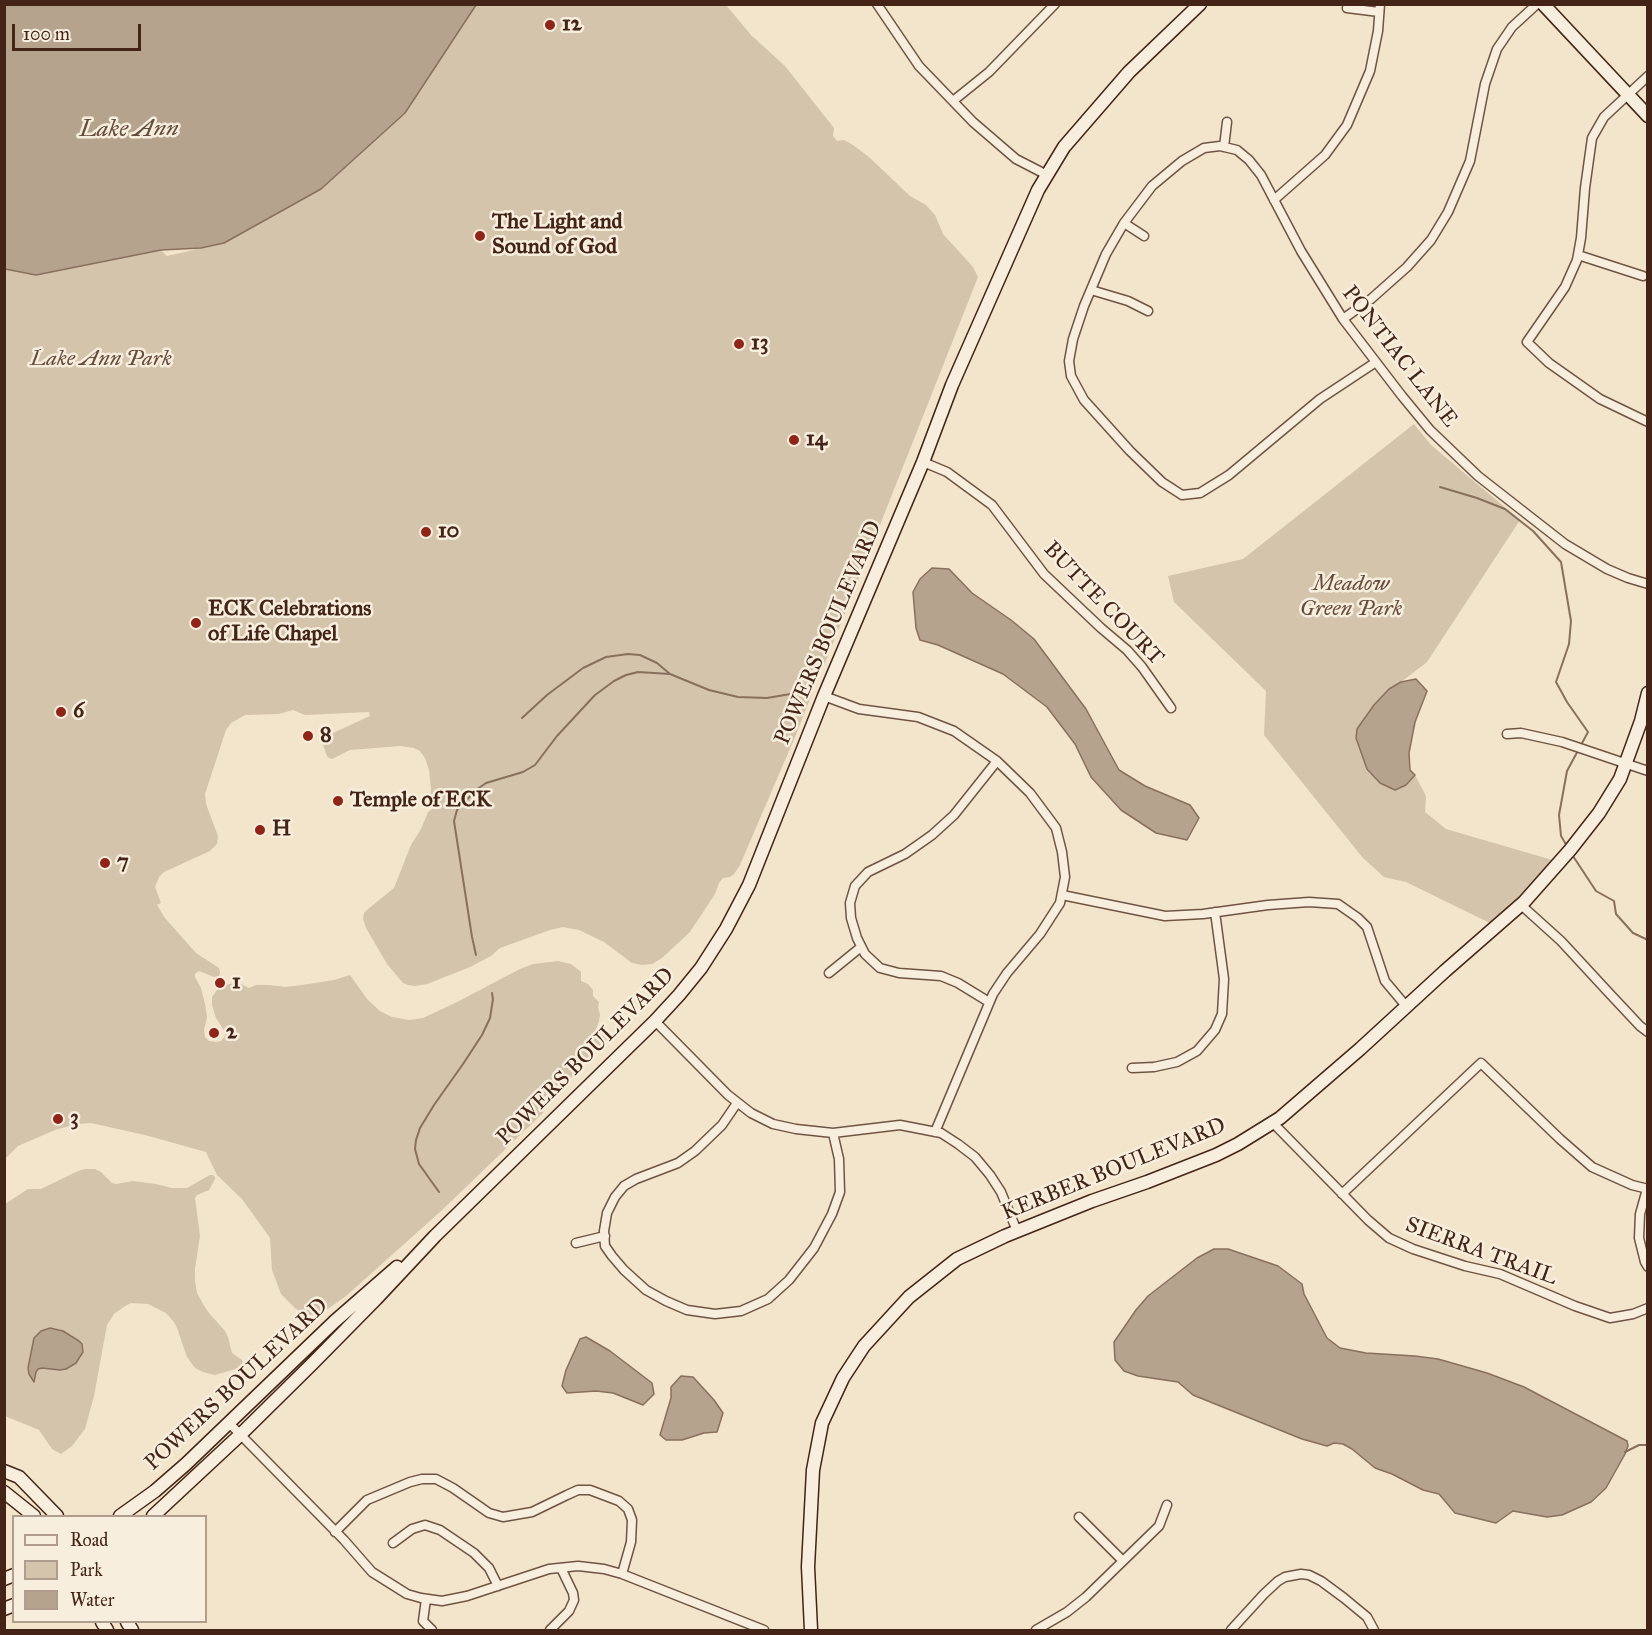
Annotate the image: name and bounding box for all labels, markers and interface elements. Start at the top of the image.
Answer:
scale bar [15,12,144,50]
place label: 12 [562,12,582,38]
marker: 12 [543,18,557,32]
text: 100 m [23,23,70,45]
water label: Lake Ann [79,116,179,144]
place label: The Light and Sound of God [492,210,623,262]
marker: The Light and Sound of God [473,229,487,243]
street label: PONTIAC LANE [1336,281,1462,433]
place label: 13 [751,331,768,357]
marker: 13 [732,337,746,351]
park label: Lake Ann Park [30,347,172,373]
place label: 14 [806,427,827,453]
marker: 14 [787,433,801,447]
street label: POWERS BOULEVARD [770,517,888,749]
place label: 10 [438,519,459,545]
marker: 10 [419,525,433,539]
street label: BUTTE COURT [1037,537,1169,671]
park label: Meadow Green Park [1300,572,1402,624]
place label: ECK Celebrations of Life Chapel [208,597,371,648]
marker: ECK Celebrations of Life Chapel [189,616,203,630]
place label: 6 [73,699,84,725]
marker: 6 [54,705,68,719]
place label: 8 [320,723,332,749]
marker: 8 [301,729,315,743]
place label: Temple of ECK [350,788,491,814]
marker: Temple of ECK [331,794,345,808]
place label: H [272,817,291,843]
marker: H [253,823,267,837]
place label: 7 [117,850,129,876]
marker: 7 [98,856,112,870]
street label: POWERS BOULEVARD [492,963,680,1151]
place label: 1 [232,970,241,996]
marker: 1 [213,976,227,990]
place label: 2 [226,1020,237,1046]
marker: 2 [207,1026,221,1040]
place label: 3 [70,1106,79,1132]
marker: 3 [51,1112,65,1126]
street label: KERBER BOULEVARD [998,1113,1230,1227]
street label: SIERRA TRAIL [1402,1212,1560,1292]
street label: POWERS BOULEVARD [140,1293,334,1477]
legend [12,1515,207,1623]
text: Road [70,1529,108,1551]
text: Park [70,1559,103,1581]
text: Water [70,1589,114,1611]

